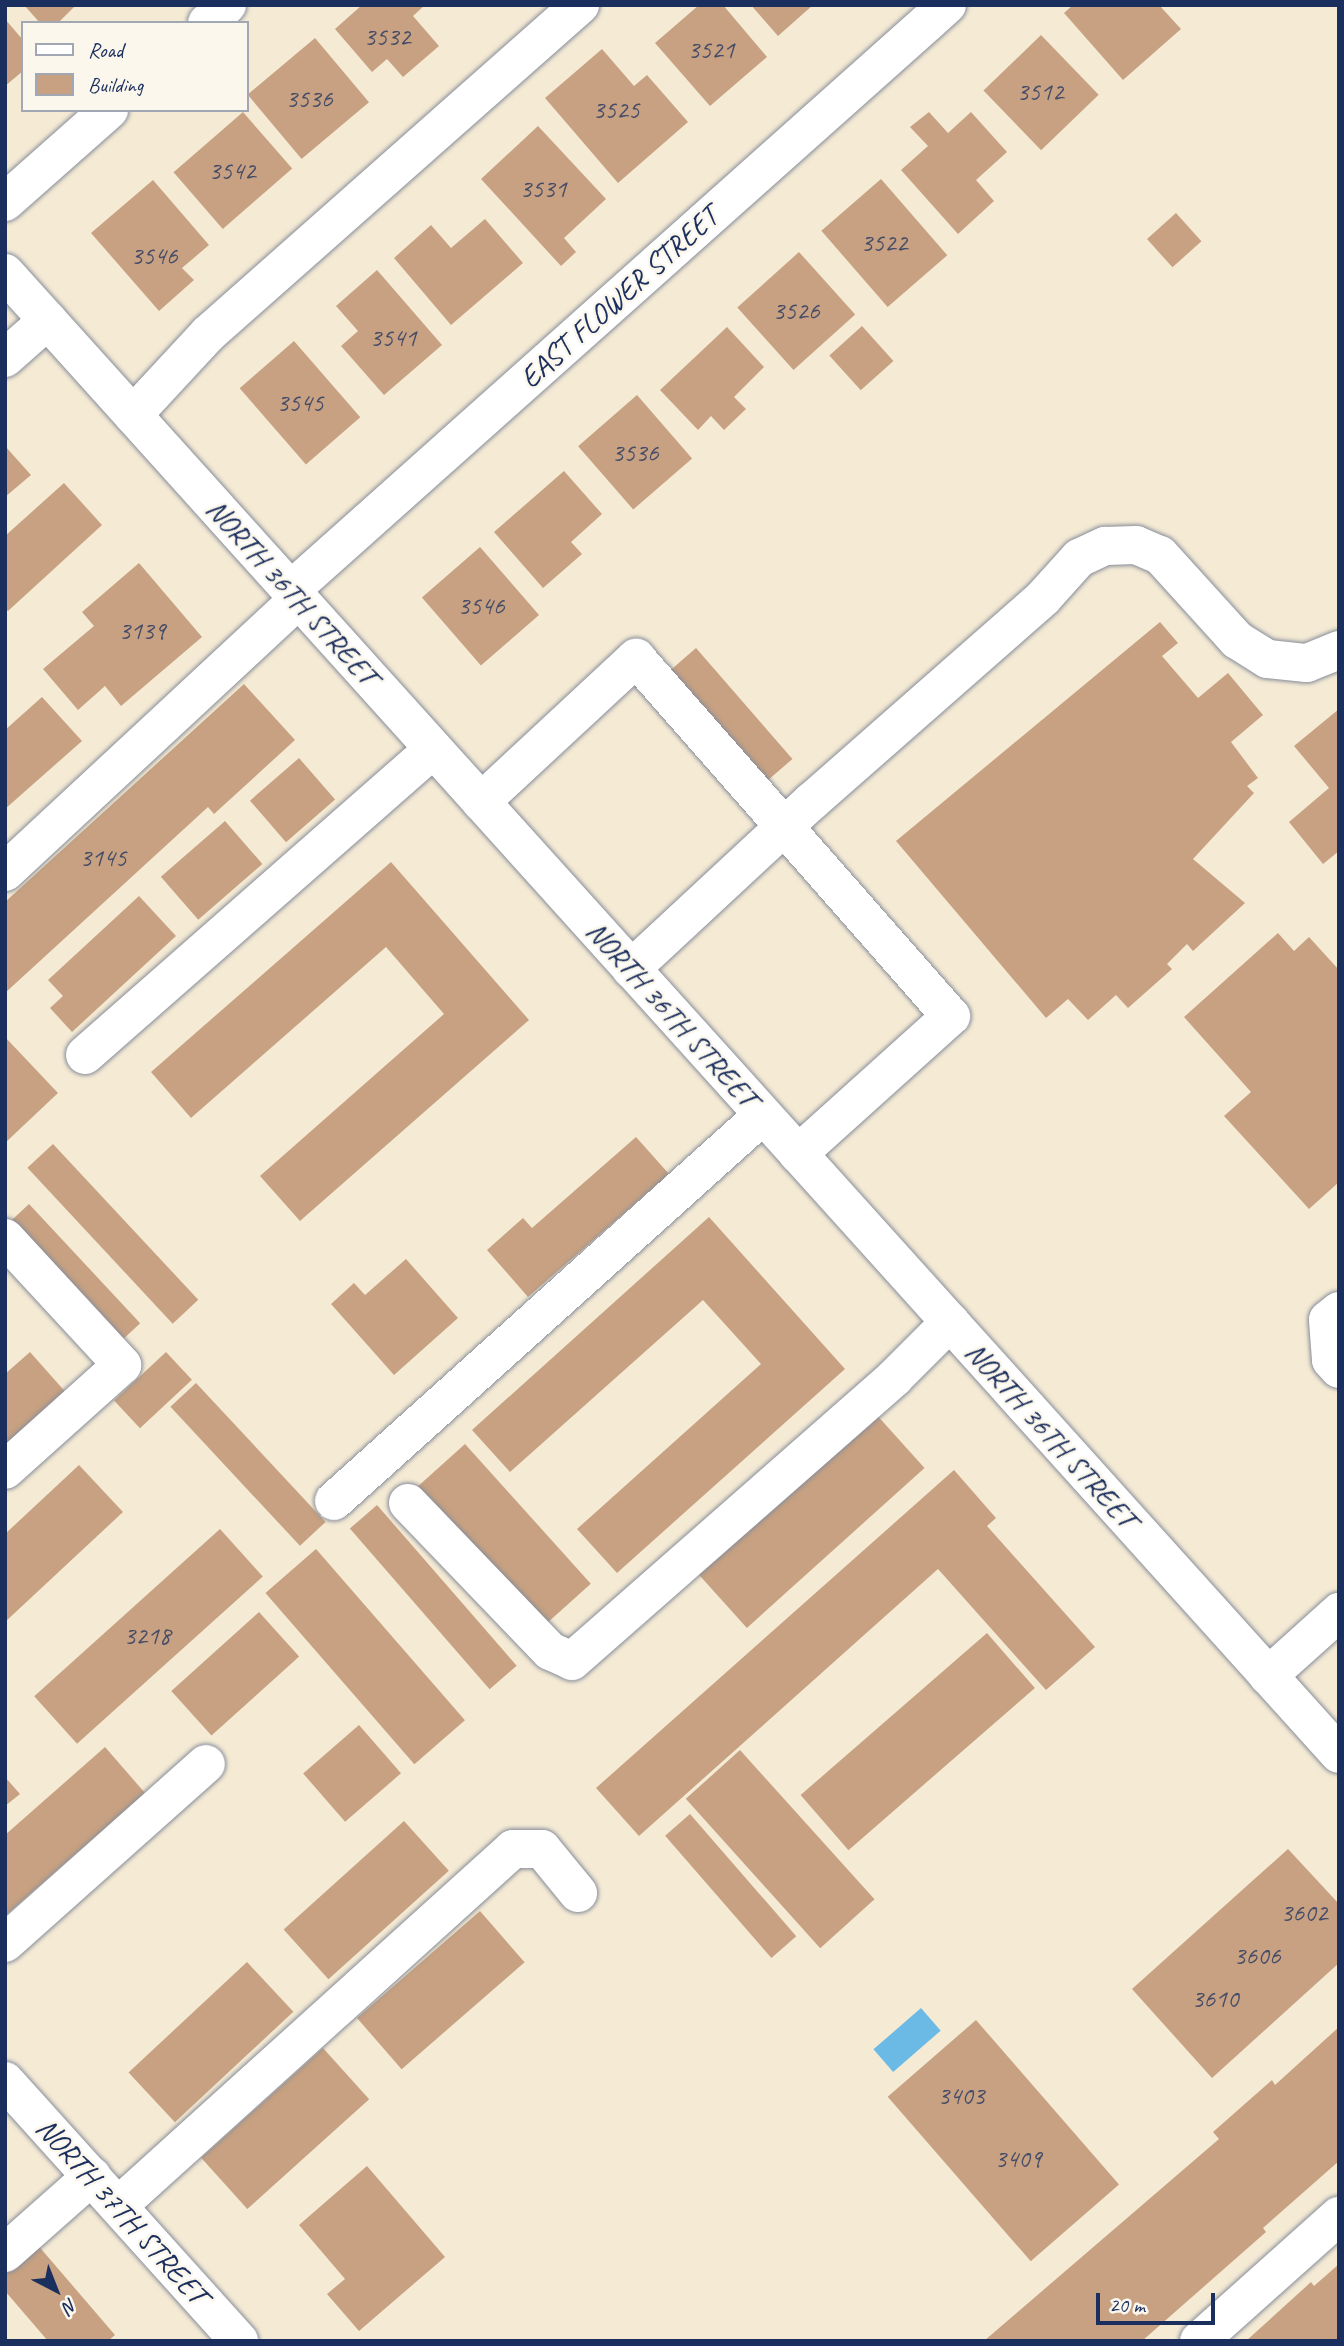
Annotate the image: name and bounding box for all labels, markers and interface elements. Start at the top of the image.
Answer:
legend [21,21,248,112]
house number: 3532 [364,21,410,53]
house number: 3521 [688,34,734,66]
text: Road [88,37,123,63]
text: Building [88,72,143,98]
house number: 3512 [1017,76,1063,108]
house number: 3536 [286,83,332,115]
house number: 3525 [593,94,639,126]
house number: 3542 [209,155,255,187]
house number: 3531 [520,173,566,205]
street label: EAST FLOWER STREET [513,199,725,395]
house number: 3522 [861,227,907,259]
house number: 3546 [131,240,177,272]
house number: 3526 [773,295,819,327]
house number: 3541 [370,322,416,354]
house number: 3545 [277,387,323,419]
house number: 3536 [612,437,658,469]
street label: NORTH 36TH STREET [199,491,385,693]
house number: 3546 [458,590,504,622]
house number: 3139 [119,615,165,647]
house number: 3145 [80,842,126,874]
street label: NORTH 36TH STREET [579,913,765,1115]
street label: NORTH 36TH STREET [958,1334,1144,1536]
house number: 3218 [124,1620,170,1652]
house number: 3602 [1281,1897,1327,1929]
house number: 3606 [1234,1940,1280,1972]
house number: 3610 [1192,1983,1238,2015]
house number: 3403 [938,2080,984,2112]
street label: NORTH 37TH STREET [29,2110,215,2312]
house number: 3409 [995,2143,1041,2175]
north arrow [21,2255,91,2325]
scale bar [1099,2280,1218,2324]
text: 20 m [1109,2292,1145,2318]

